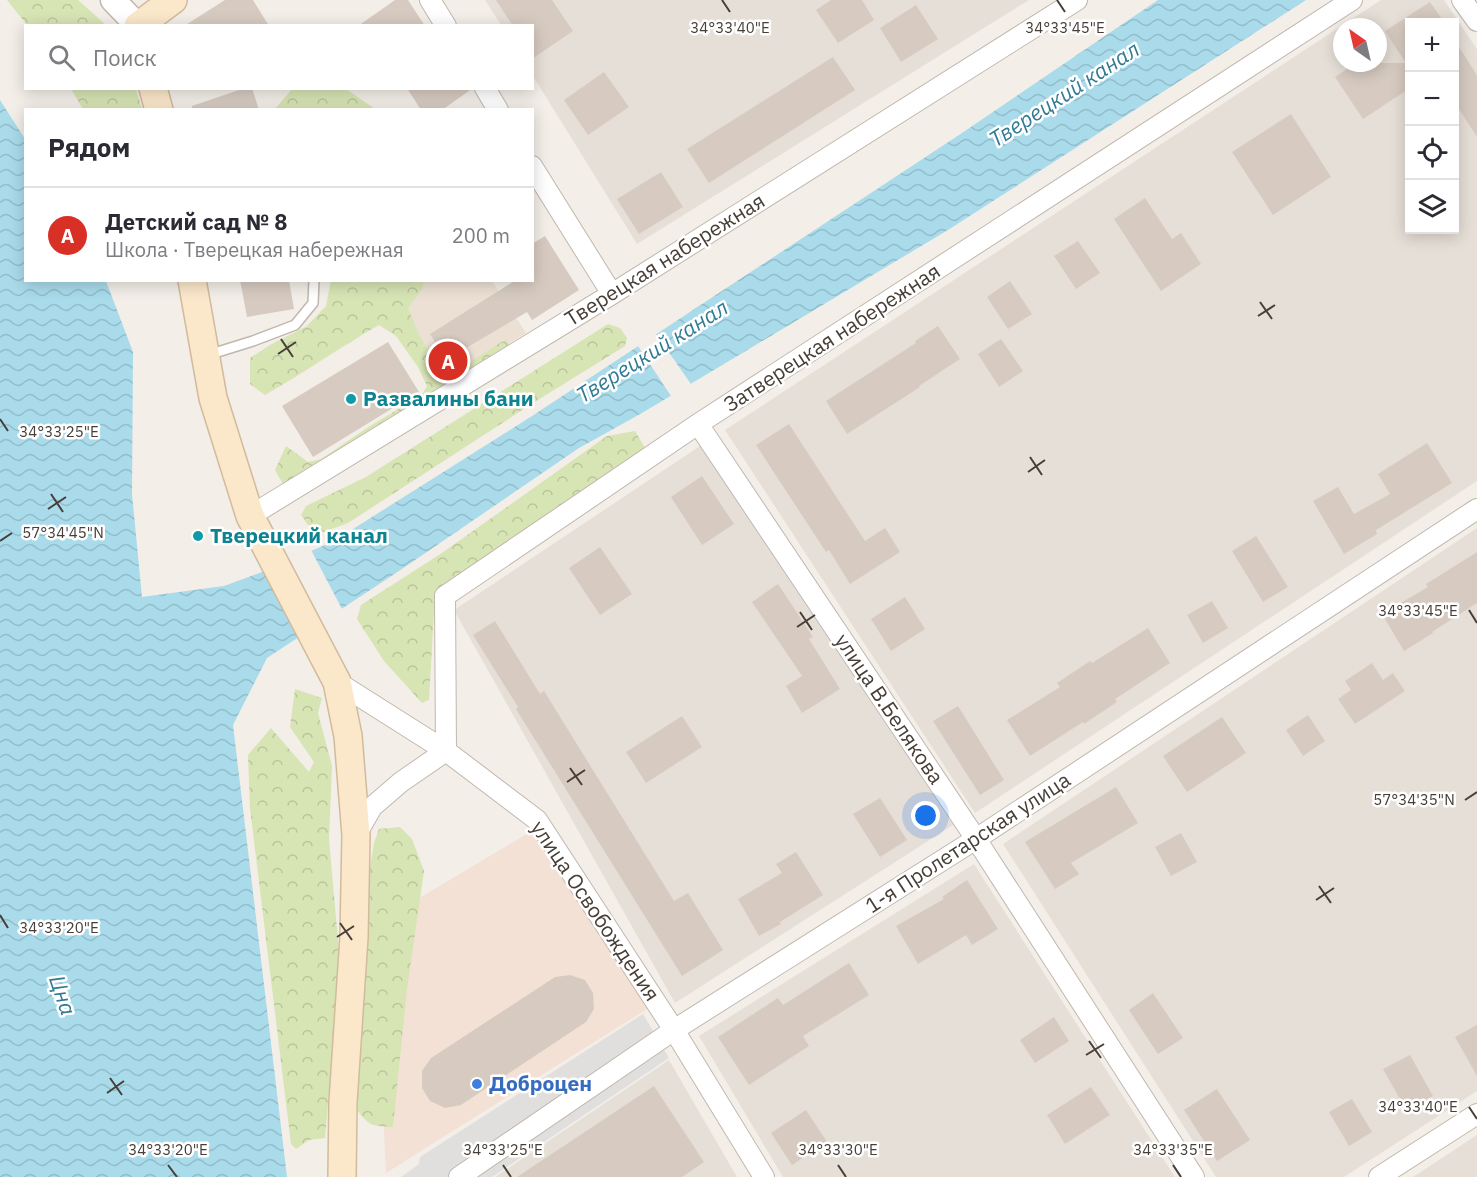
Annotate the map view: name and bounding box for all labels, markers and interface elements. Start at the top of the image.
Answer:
text: 34°33'40"E [690,18,770,37]
text: 34°33'45"E [1025,18,1105,37]
north arrow [1333,18,1387,72]
map controls [1405,18,1459,234]
button: + [1405,18,1459,72]
search box [24,24,534,90]
water label: Тверецкий канал [983,34,1145,153]
icon: search [45,41,78,74]
text: Поиск [93,43,157,72]
button: − [1405,72,1459,126]
button: locate [1405,126,1459,180]
text: Рядом [48,130,130,164]
button: layers [1405,180,1459,234]
street label: Тверецкая набережная [559,186,770,332]
text: Детский сад № 8 [105,207,288,236]
text: A [61,222,74,249]
text: 200 m [452,222,510,249]
text: Школа · Тверецкая набережная [105,236,404,263]
street label: Затверецкая набережная [718,257,945,418]
water label: Тверецкий канал [570,292,733,409]
pin: A [428,338,468,384]
place label: Развалины бани [363,384,534,412]
marker: Развалины бани [344,392,358,406]
text: 34°33'25"E [19,422,99,441]
place label: Тверецкий канал [210,521,388,549]
text: 57°34'45"N [22,523,104,542]
marker: Тверецкий канал [191,529,205,543]
text: 34°33'45"E [1378,601,1458,620]
street label: улица В.Белякова [829,628,951,789]
street label: 1-я Пролетарская улица [860,765,1075,919]
text: 57°34'35"N [1373,790,1455,809]
your location [911,801,940,830]
street label: улица Освобождения [525,815,667,1006]
text: 34°33'20"E [19,918,99,937]
water label: Цна [43,971,84,1019]
place label: Доброцен [489,1069,592,1097]
marker: Доброцен [470,1077,484,1091]
text: 34°33'40"E [1378,1097,1458,1116]
text: 34°33'20"E [128,1140,208,1159]
text: 34°33'25"E [463,1140,543,1159]
text: 34°33'30"E [798,1140,878,1159]
text: 34°33'35"E [1133,1140,1213,1159]

